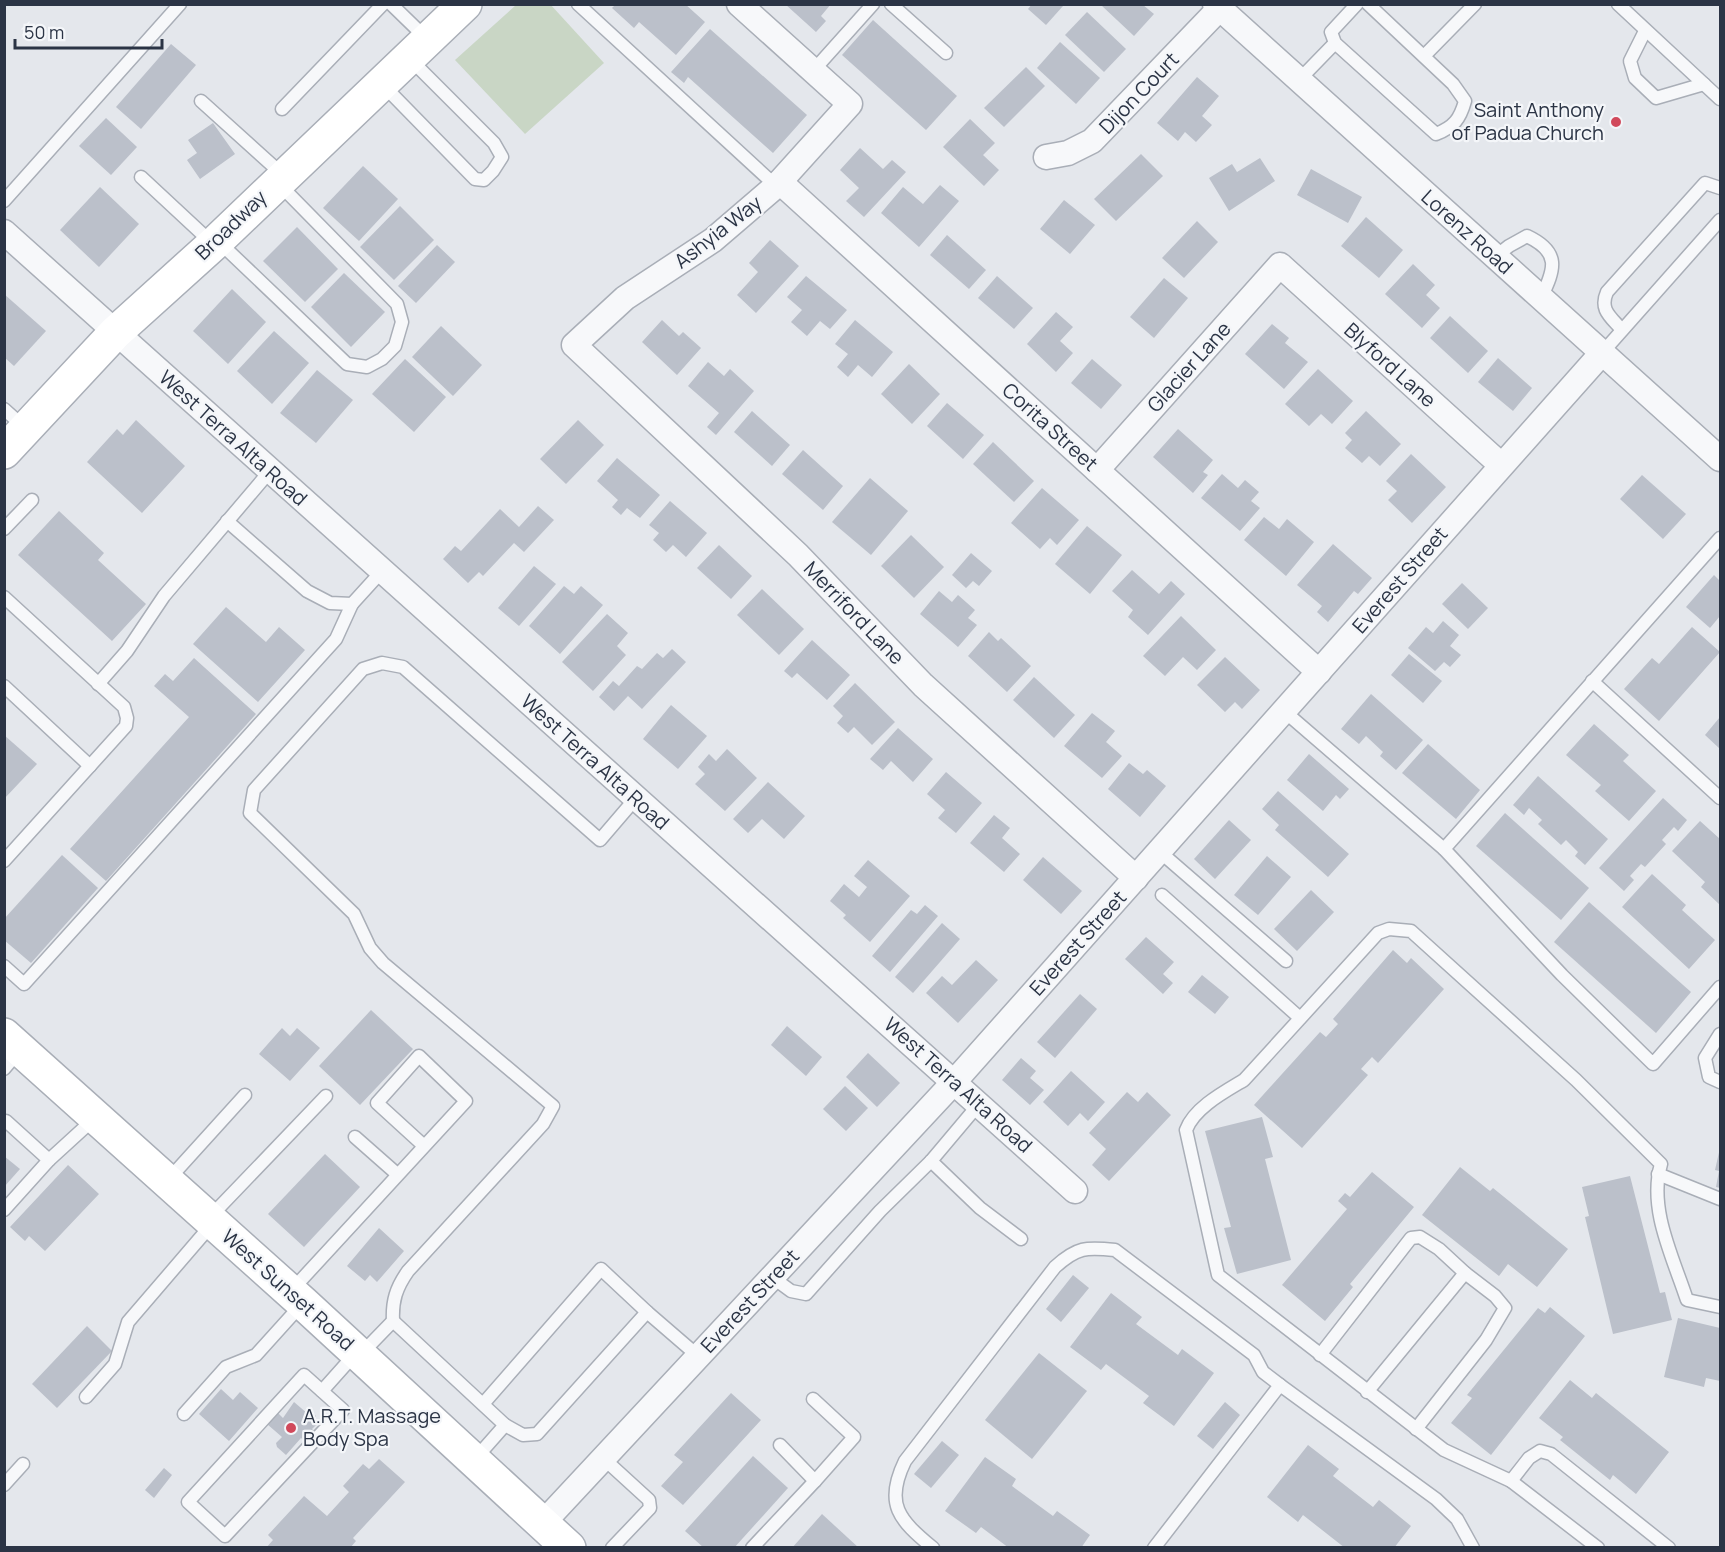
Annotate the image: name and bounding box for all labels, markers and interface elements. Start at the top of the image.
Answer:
scale bar [15,12,162,50]
text: 50 m [24,20,64,44]
street label: Dijon Court [1093,46,1184,139]
place label: Saint Anthony of Padua Church [1451,96,1604,146]
marker: Saint Anthony of Padua Church [1609,115,1623,129]
street label: Broadway [189,183,273,266]
street label: Lorenz Road [1416,183,1519,280]
street label: Ashyia Way [668,189,767,274]
street label: Glacier Lane [1141,316,1236,418]
street label: Blyford Lane [1339,316,1442,413]
street label: West Terra Alta Road [153,364,313,511]
street label: Corita Street [997,376,1104,477]
street label: Everest Street [1346,521,1453,639]
street label: Merriford Lane [798,555,911,670]
street label: West Terra Alta Road [515,688,675,835]
street label: Everest Street [1023,884,1132,1001]
street label: West Terra Alta Road [878,1011,1038,1158]
street label: West Sunset Road [216,1223,360,1356]
street label: Everest Street [694,1243,805,1358]
place label: A.R.T. Massage Body Spa [303,1402,441,1452]
marker: A.R.T. Massage Body Spa [284,1421,298,1435]

